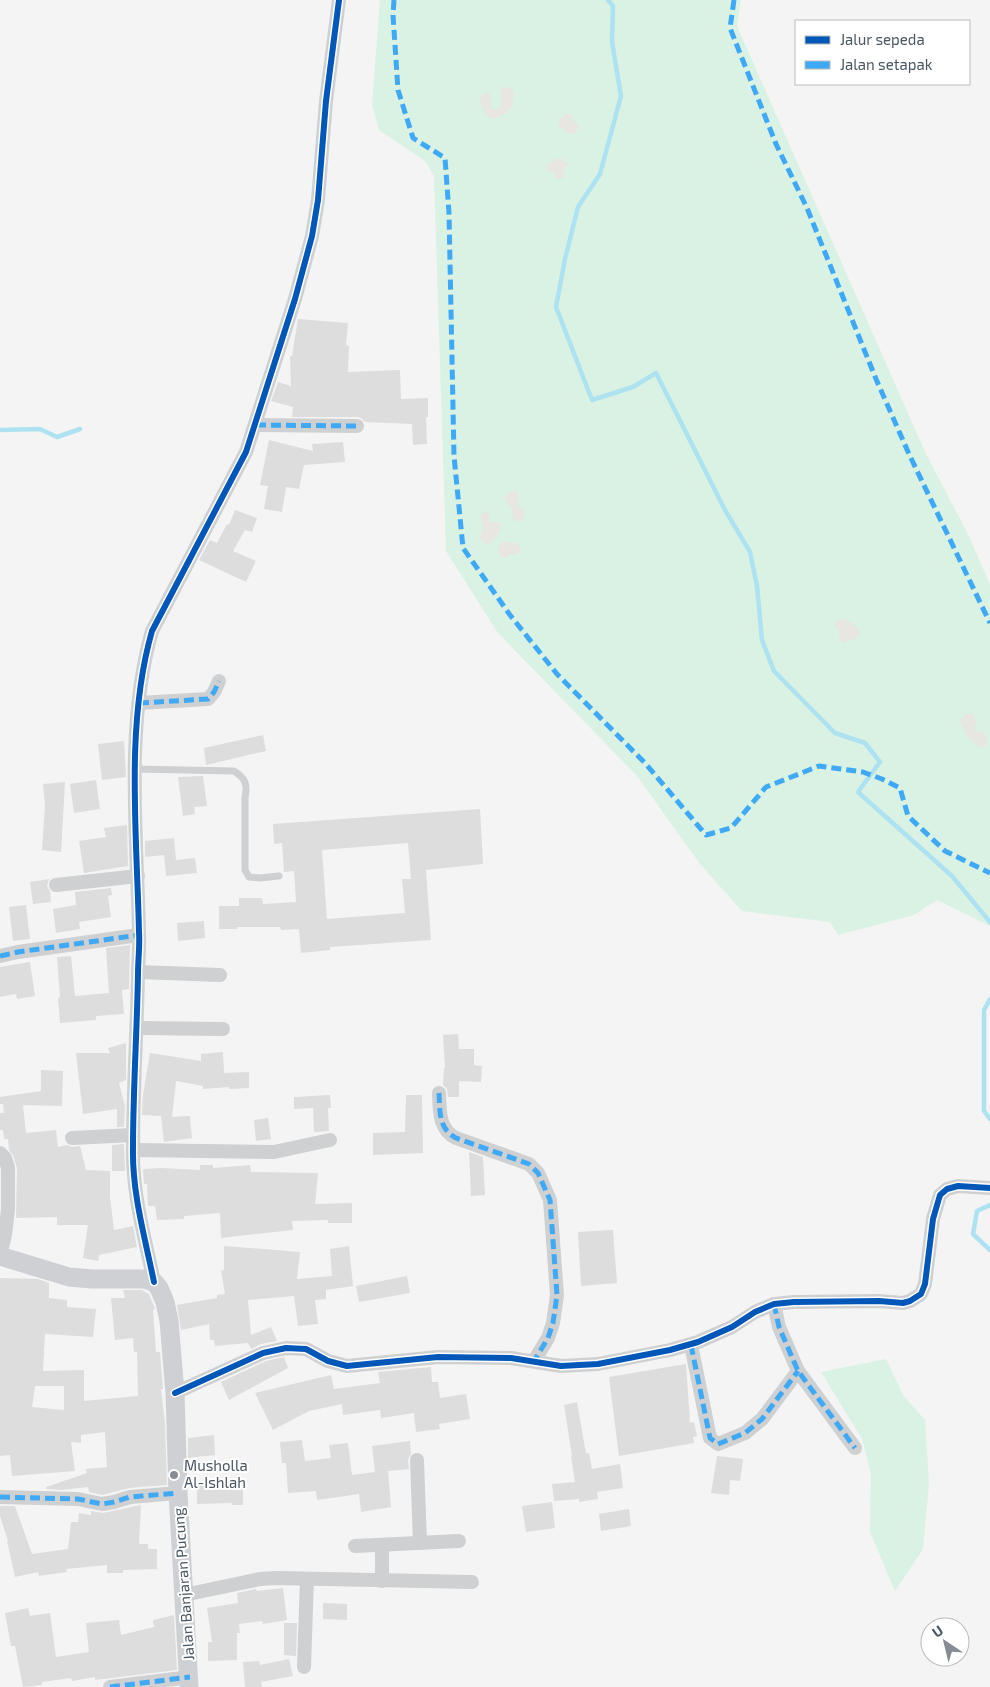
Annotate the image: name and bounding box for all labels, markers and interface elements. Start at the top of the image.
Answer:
legend [795,20,970,85]
text: Jalur sepeda [840,30,925,48]
text: Jalan setapak [840,55,933,73]
place label: Musholla Al-Ishlah [184,1456,248,1491]
marker: Musholla Al-Ishlah [168,1469,180,1481]
street label: Jalan Banjaran Pucung [169,1506,198,1661]
north arrow [920,1617,970,1667]
text: U [928,1621,946,1641]

